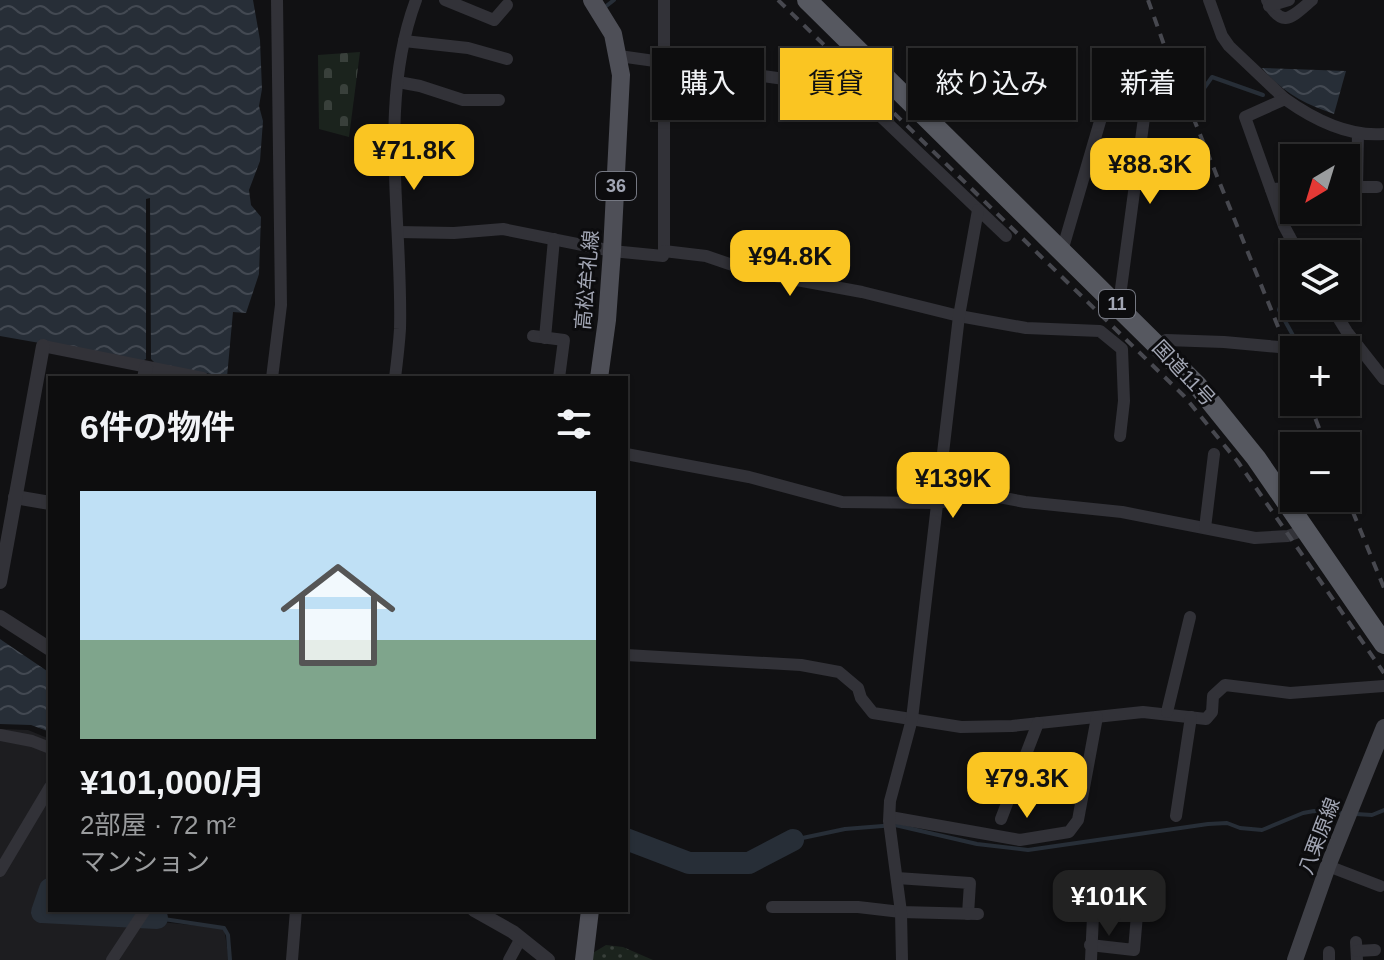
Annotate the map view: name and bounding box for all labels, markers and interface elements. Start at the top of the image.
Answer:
chip: 購入 [652,48,764,120]
chip: 賃貸 [780,48,892,120]
chip: 絞り込み [908,48,1076,120]
chip: 新着 [1092,48,1204,120]
pin: ¥71.8K [349,124,479,192]
text: ¥71.8K [372,135,456,165]
pin: ¥88.3K [1085,138,1215,206]
north arrow [1280,144,1360,224]
map controls [1280,144,1360,512]
text: ¥88.3K [1108,149,1192,179]
road number: 36 [596,172,636,200]
street label: 高松牟礼線 [572,229,602,331]
pin: ¥94.8K [725,230,855,298]
button: layers [1280,240,1360,320]
text: ¥94.8K [748,241,832,271]
road number: 11 [1099,290,1135,318]
street label: 国道11号 [1148,336,1220,410]
button: + [1280,336,1360,416]
icon: filters [552,402,596,446]
text: 6件の物件 [80,408,235,446]
button: − [1280,432,1360,512]
pin: ¥139K [897,452,1009,520]
text: ¥139K [915,463,991,493]
icon: home [266,543,410,687]
pin: ¥79.3K [962,752,1092,820]
text: ¥101,000/月 [80,763,265,801]
text: ¥79.3K [985,763,1069,793]
street label: 八栗原線 [1294,795,1344,877]
text: 2部屋 · 72 m² [80,810,236,840]
text: マンション [80,847,210,877]
pin: ¥101K [1053,870,1165,938]
text: ¥101K [1071,881,1147,911]

